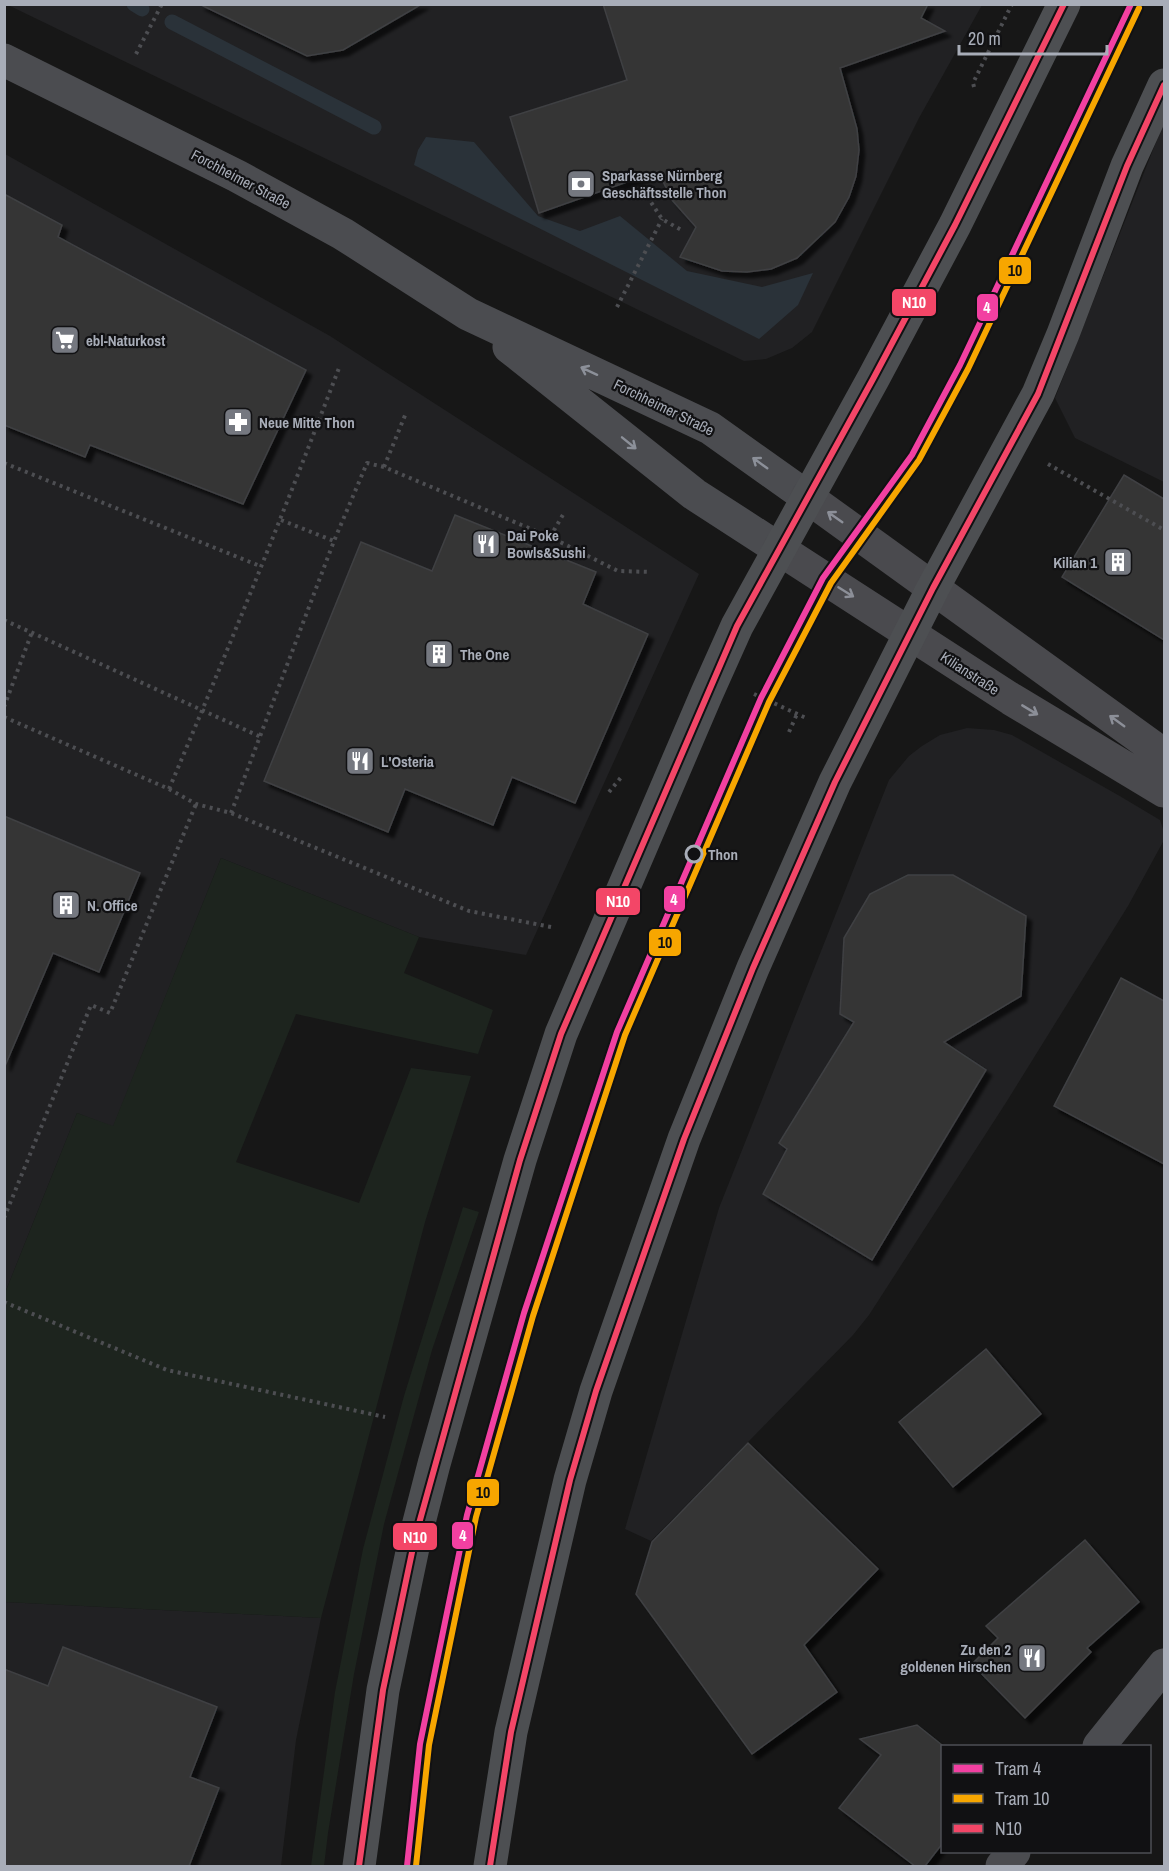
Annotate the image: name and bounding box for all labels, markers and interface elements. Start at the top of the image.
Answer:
scale bar [959,18,1108,56]
text: 20 m [968,26,1001,51]
street label: Forchheimer Straße [188,144,294,214]
place label: Sparkasse Nürnberg Geschäftsstelle Thon [602,165,726,203]
bank icon: Sparkasse Nürnberg Geschäftsstelle Thon [565,168,597,200]
line badge: 10 [998,256,1032,285]
text: 10 [1008,259,1022,281]
line badge: N10 [891,288,937,317]
text: N10 [902,291,926,313]
line badge: 4 [976,293,999,322]
text: 4 [983,296,991,318]
supermarket icon: ebl-Naturkost [49,324,81,356]
place label: ebl-Naturkost [86,330,165,351]
one-way arrow [580,365,598,377]
street label: Forchheimer Straße [610,374,718,440]
pharmacy icon: Neue Mitte Thon [222,406,254,438]
place label: Neue Mitte Thon [259,412,355,433]
one-way arrow [620,436,636,449]
one-way arrow [753,457,769,469]
one-way arrow [827,511,844,523]
place label: Dai Poke Bowls&Sushi [507,525,586,563]
restaurant icon: Dai Poke Bowls&Sushi [470,528,502,560]
building icon: Kilian 1 [1102,546,1134,578]
place label: Kilian 1 [1053,552,1097,573]
one-way arrow [837,587,854,599]
building icon: The One [423,638,455,670]
place label: The One [460,644,509,665]
street label: Kilianstraße [936,646,1004,700]
one-way arrow [1021,705,1038,717]
one-way arrow [1109,715,1126,727]
restaurant icon: L'Osteria [344,745,376,777]
place label: L'Osteria [381,751,434,772]
place label: Thon [708,844,738,865]
marker: Thon [685,845,703,863]
line badge: 4 [663,885,686,913]
line badge: N10 [595,887,641,916]
text: 4 [670,888,678,910]
building icon: N. Office [50,889,82,921]
text: N10 [606,890,630,912]
place label: N. Office [87,895,138,916]
line badge: 10 [648,928,682,957]
text: 10 [658,931,672,953]
line badge: 10 [466,1478,500,1507]
text: 10 [476,1481,490,1503]
line badge: 4 [451,1521,474,1550]
line badge: N10 [392,1522,438,1551]
text: 4 [459,1524,467,1546]
text: N10 [403,1526,427,1548]
place label: Zu den 2 goldenen Hirschen [900,1639,1011,1677]
restaurant icon: Zu den 2 goldenen Hirschen [1016,1642,1048,1674]
legend [941,1745,1151,1853]
text: Tram 4 [995,1756,1041,1781]
text: Tram 10 [995,1786,1049,1811]
text: N10 [995,1816,1022,1841]

